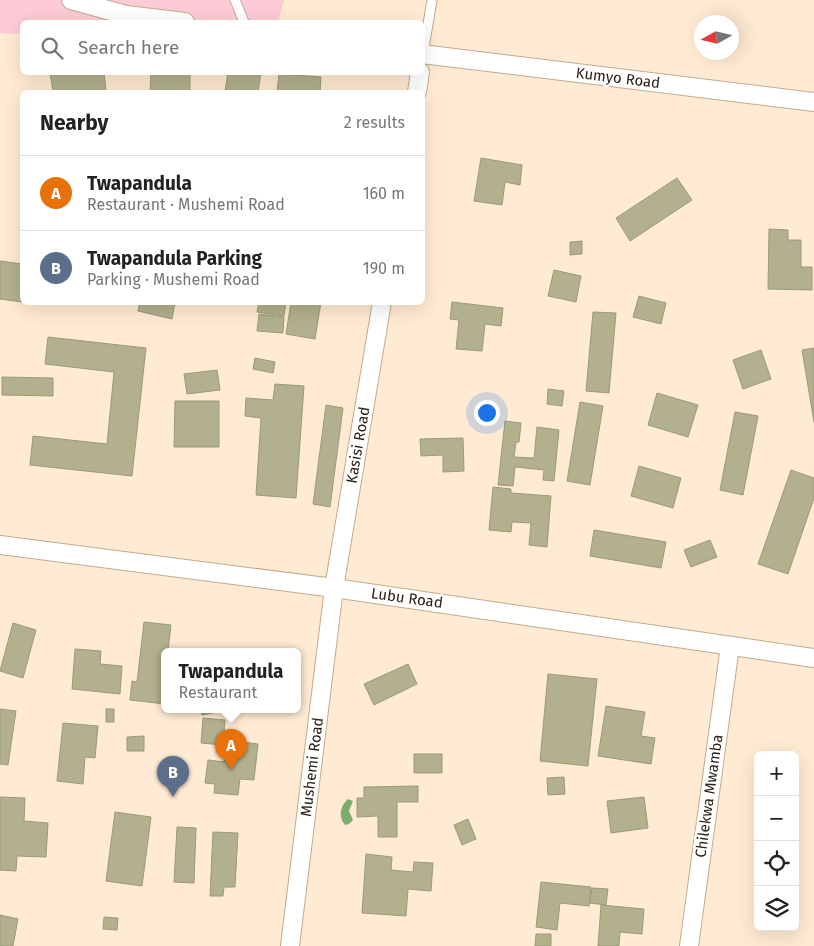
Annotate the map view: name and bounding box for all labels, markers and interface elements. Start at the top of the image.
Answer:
north arrow [694,15,739,60]
search box [20,20,425,75]
icon: search [38,34,66,62]
text: Search here [78,36,179,59]
street label: Kumyo Road [575,64,661,92]
text: Nearby [40,110,108,136]
text: 2 results [344,113,405,132]
text: Twapandula [87,172,192,195]
text: A [51,184,61,203]
text: 160 m [363,184,405,203]
text: Restaurant · Mushemi Road [87,195,285,214]
text: Twapandula Parking [87,247,262,270]
text: B [51,259,61,278]
text: 190 m [363,259,405,278]
text: Parking · Mushemi Road [87,270,260,289]
your location [474,400,500,426]
street label: Kasisi Road [342,405,374,485]
street label: Lubu Road [370,584,444,612]
popup [161,648,301,713]
text: Twapandula [179,660,283,683]
text: Restaurant [179,683,257,702]
street label: Mushemi Road [297,716,327,818]
pin: A [215,729,247,770]
street label: Chilekwa Mwamba [691,733,727,859]
map controls [754,751,799,931]
button: + [754,751,799,796]
pin: B [157,756,189,797]
button: − [754,796,799,841]
button: locate [754,841,799,886]
button: layers [754,886,799,931]

